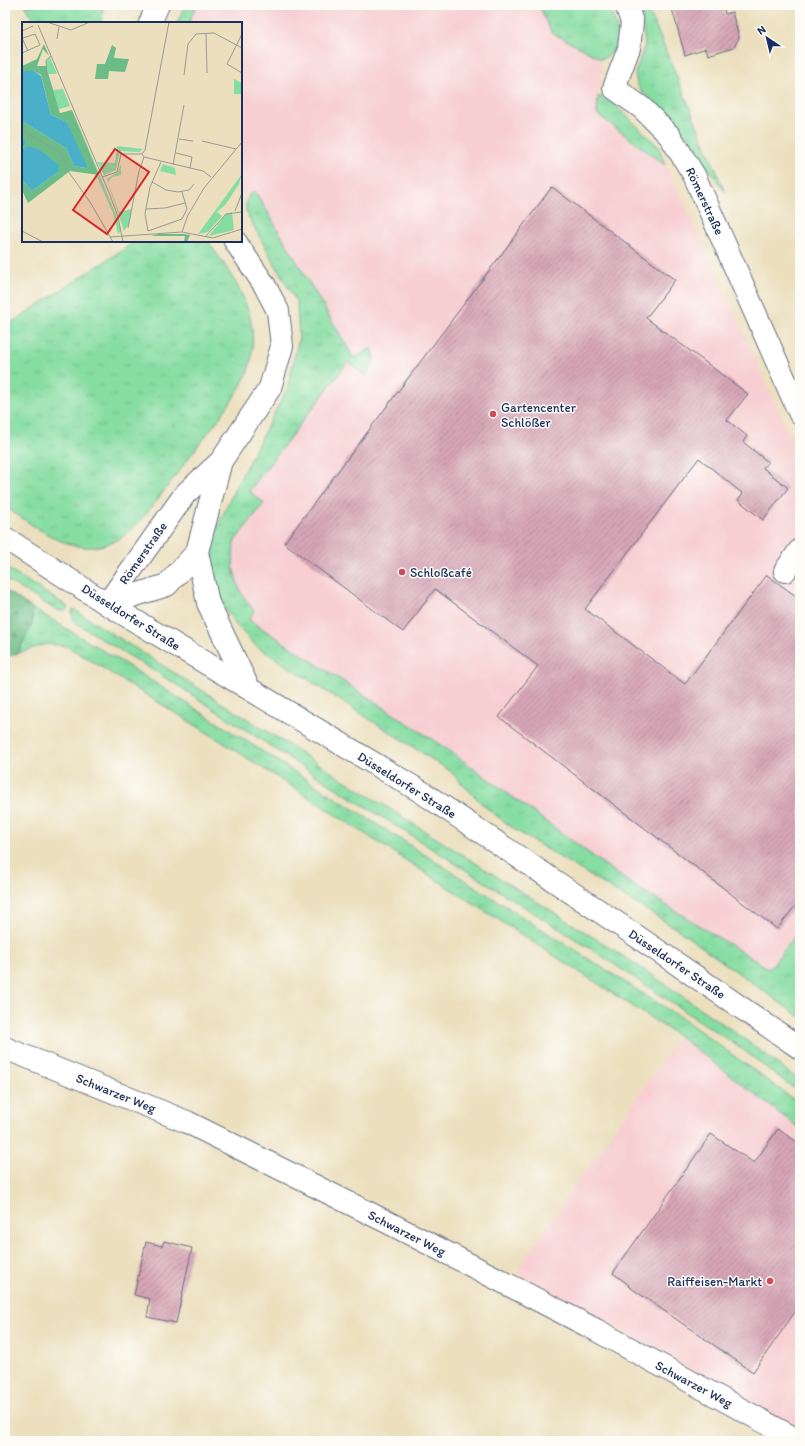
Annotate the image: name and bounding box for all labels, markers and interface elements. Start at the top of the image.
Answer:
north arrow [747,18,787,58]
inset map [22,22,242,242]
text: N [755,23,768,38]
street label: Römerstraße [683,165,727,237]
place label: Gartencenter Schlößer [501,400,577,430]
marker: Gartencenter Schlößer [488,409,498,419]
street label: Römerstraße [116,519,170,587]
place label: Schloßcafé [410,565,472,580]
marker: Schloßcafé [397,567,407,577]
street label: Düsseldorfer Straße [79,581,183,653]
street label: Düsseldorfer Straße [355,749,459,821]
street label: Düsseldorfer Straße [626,926,728,1002]
street label: Schwarzer Weg [74,1070,159,1116]
street label: Schwarzer Weg [366,1207,449,1259]
place label: Raiffeisen-Markt [667,1274,762,1289]
marker: Raiffeisen-Markt [765,1276,775,1286]
street label: Schwarzer Weg [653,1357,735,1411]

